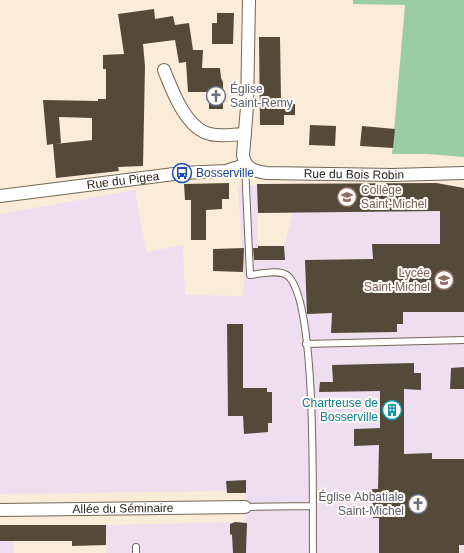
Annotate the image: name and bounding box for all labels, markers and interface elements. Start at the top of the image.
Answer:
place label: Église Saint-Remy [230,81,293,110]
church icon: Église Saint-Remy [205,85,227,107]
bus stop icon: Bosserville [171,162,193,184]
place label: Bosserville [196,166,254,180]
street label: Rue du Bois Robin [304,167,404,182]
street label: Rue du Pigea [86,169,160,192]
place label: Collège Saint-Michel [361,183,427,211]
school or university icon: Collège Saint-Michel [336,186,358,208]
place label: Lycée Saint-Michel [364,266,430,294]
school or university icon: Lycée Saint-Michel [433,269,455,291]
place label: Chartreuse de Bosserville [302,396,378,424]
building icon: Chartreuse de Bosserville [381,399,403,421]
place label: Église Abbatiale Saint-Michel [319,489,404,518]
church icon: Église Abbatiale Saint-Michel [407,493,429,515]
street label: Allée du Séminaire [72,501,174,516]

